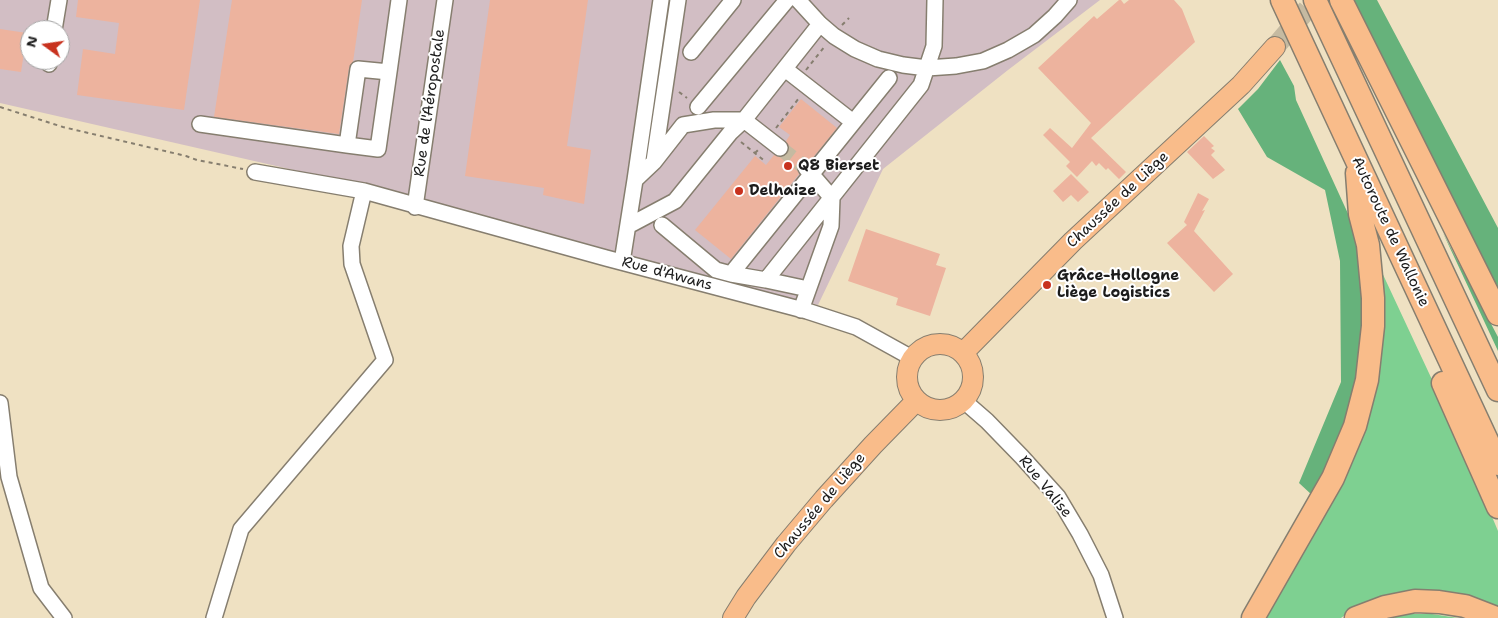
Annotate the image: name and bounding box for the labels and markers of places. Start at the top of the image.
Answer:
place label: Q8 Bierset [798,157,879,175]
marker: Q8 Bierset [782,160,794,172]
place label: Delhaize [749,182,816,200]
marker: Delhaize [733,185,745,197]
place label: Grâce-Hollogne Liège Logistics [1057,267,1179,302]
marker: Grâce-Hollogne Liège Logistics [1041,279,1053,291]

